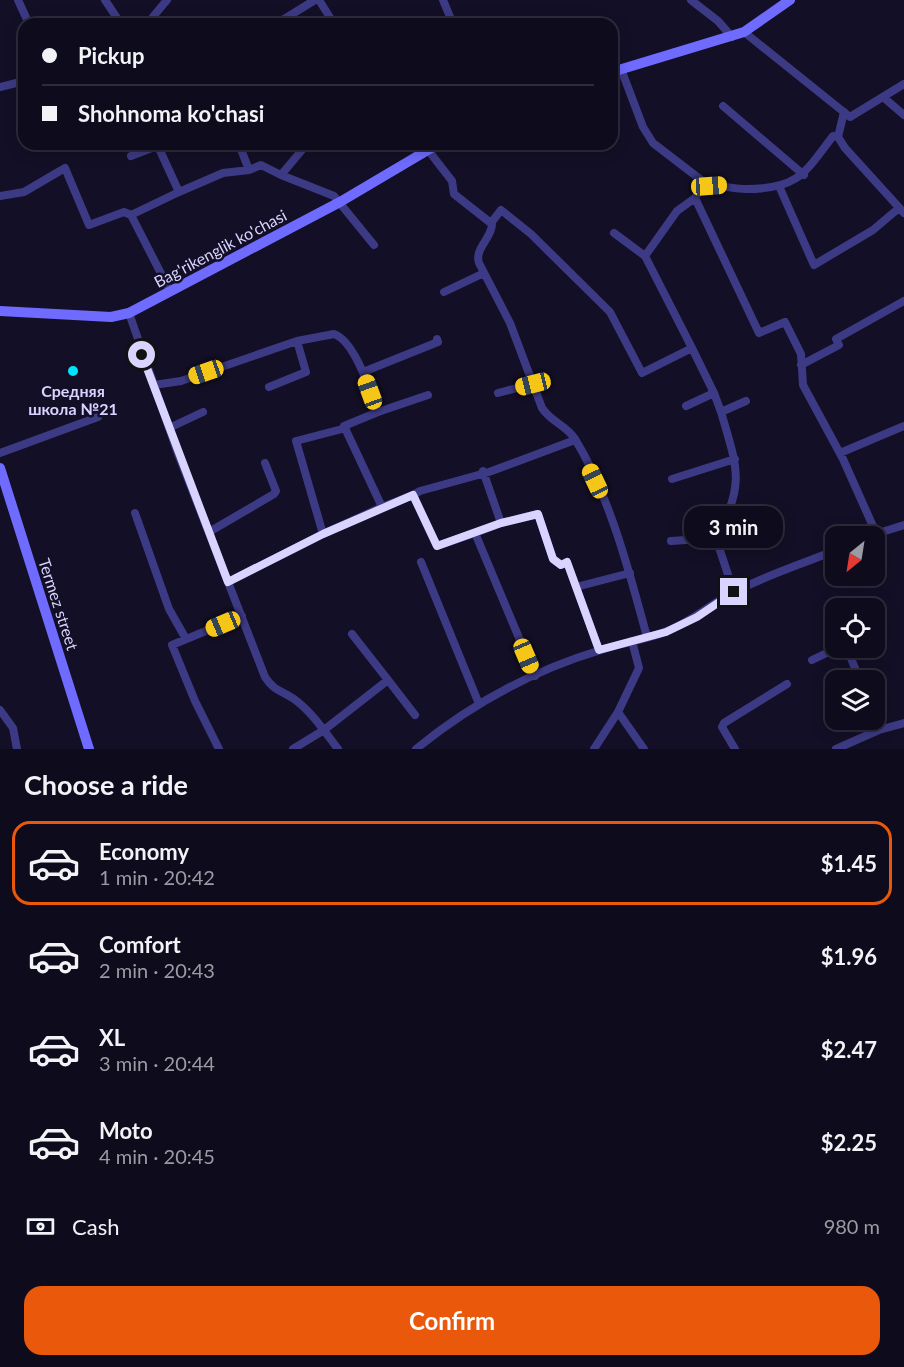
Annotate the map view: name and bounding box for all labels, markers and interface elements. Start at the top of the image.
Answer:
text: Pickup [78,42,144,69]
text: Shohnoma ko'chasi [78,100,264,127]
car [690,176,728,196]
street label: Bag'rikenglik ko'chasi [151,205,289,291]
route start [128,341,155,368]
car [186,358,226,386]
marker: Средняя школа №21 [66,364,80,378]
car [513,371,553,397]
car [355,372,385,412]
place label: Средняя школа №21 [28,381,118,418]
car [579,461,611,501]
callout: 3 min [684,505,783,547]
text: 3 min [709,515,758,539]
north arrow [825,526,885,586]
map controls [825,526,885,730]
street label: Termez street [35,556,83,653]
route end [720,578,747,605]
button: locate [825,598,885,658]
car [203,609,243,639]
car [511,636,541,676]
button: layers [825,670,885,730]
text: Choose a ride [24,768,188,801]
icon: car [27,836,81,890]
text: Economy [99,838,189,865]
text: $1.45 [821,850,877,877]
text: 1 min · 20:42 [99,865,215,889]
icon: car [27,929,81,983]
text: Comfort [99,931,181,958]
text: $1.96 [821,943,877,970]
text: 2 min · 20:43 [99,958,215,982]
icon: car [27,1022,81,1076]
text: XL [99,1024,125,1051]
text: $2.47 [821,1036,877,1063]
text: 3 min · 20:44 [99,1051,215,1075]
icon: car [27,1115,81,1169]
text: Moto [99,1117,153,1144]
text: $2.25 [821,1129,877,1156]
text: 4 min · 20:45 [99,1144,215,1168]
icon: cash [24,1210,57,1243]
text: Cash [72,1213,119,1240]
text: 980 m [824,1214,880,1238]
button: Confirm [24,1286,880,1355]

